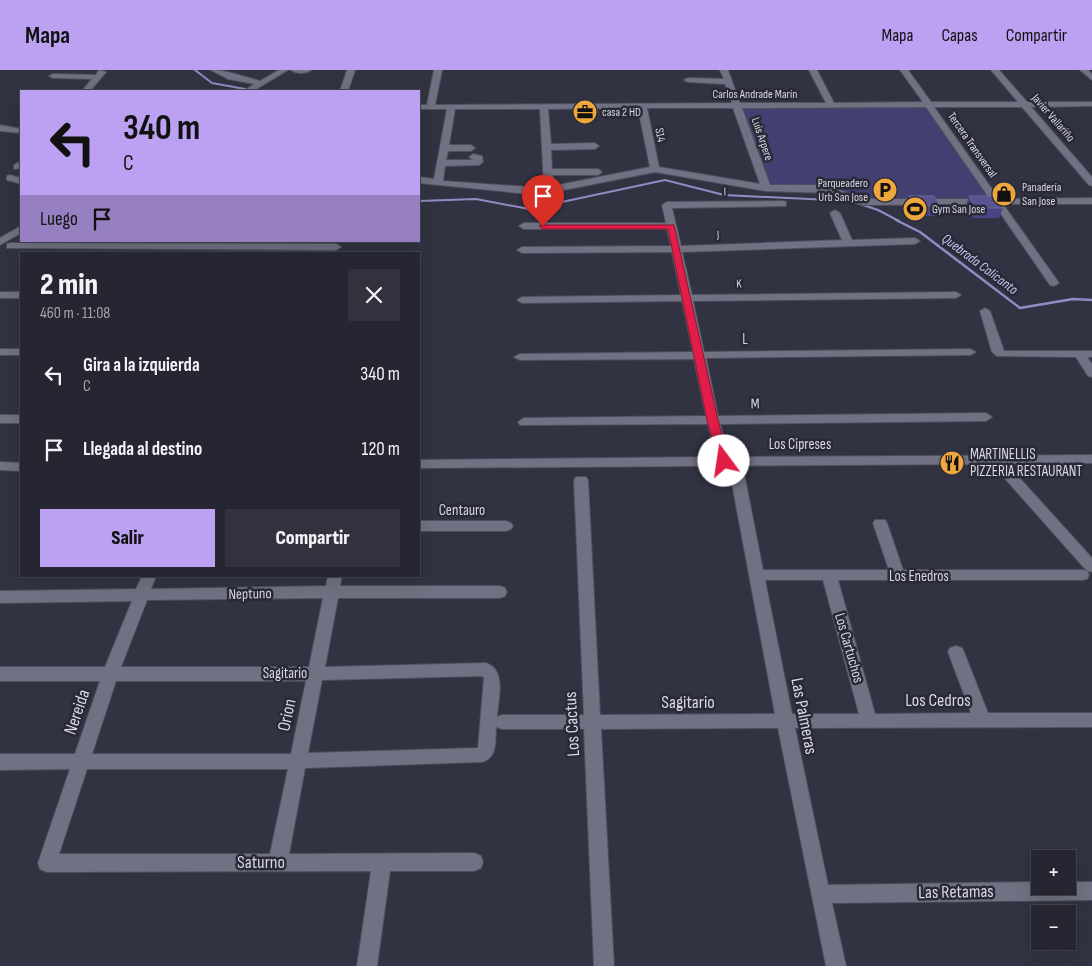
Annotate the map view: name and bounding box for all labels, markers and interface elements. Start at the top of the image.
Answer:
text: Mapa [25,21,70,50]
text: Mapa [881,25,913,46]
text: Capas [941,25,978,46]
text: Compartir [1006,25,1067,46]
street label: Carlos Andrade Marín [713,87,797,102]
street label: Javier Vallariño [1027,90,1078,145]
office icon: casa 2 HD [572,99,598,125]
place label: casa 2 HD [602,105,641,120]
text: 340 m [123,107,200,150]
street label: Tercera Transversal [944,109,1000,181]
icon: left [40,110,105,175]
street label: Luis Arpere [748,115,776,163]
street label: S14 [651,127,669,143]
text: C [123,150,134,177]
pin [522,175,564,226]
place label: Parqueadero Urb San Jose [818,176,868,205]
parking icon: Parqueadero Urb San Jose [872,177,898,203]
place label: Panadería San Jose [1022,180,1062,209]
shop icon: Panadería San Jose [991,181,1017,207]
icon: arrive [529,182,557,210]
street label: I [724,184,726,200]
sports icon: Gym San Jose [902,196,928,222]
place label: Gym San Jose [932,202,986,217]
icon: arrive [88,205,116,233]
text: Luego [40,208,78,231]
street label: J [716,227,719,243]
water label: Quebrada Calicanto [939,230,1022,298]
text: 2 min [40,267,98,303]
button: close [348,269,400,321]
street label: K [736,276,742,292]
text: 460 m · 11:08 [40,304,110,323]
street label: L [742,330,748,349]
text: Gira a la izquierda [83,354,200,377]
icon: left [40,361,68,389]
text: 340 m [360,363,400,386]
text: C [83,377,91,396]
street label: M [750,394,760,414]
position arrow [697,434,749,486]
street label: Los Cipreses [769,435,831,454]
icon: arrive [40,436,68,464]
text: Llegada al destino [83,438,202,461]
text: 120 m [362,438,400,461]
place label: MARTINELLIS PIZZERIA RESTAURANT [970,445,1082,481]
restaurant icon: MARTINELLIS PIZZERIA RESTAURANT [939,450,965,476]
street label: Centauro [439,501,485,520]
button: Salir [40,509,215,567]
button: Compartir [225,509,400,567]
street label: Los Enedros [889,567,949,586]
street label: Neptuno [228,584,272,604]
street label: Los Cartuchos [830,611,868,685]
street label: Sagitario [263,664,307,683]
street label: Las Palmeras [786,676,822,756]
street label: Nereida [60,687,94,737]
street label: Los Cedros [905,690,971,711]
street label: Los Cactus [560,691,584,757]
street label: Sagitario [661,692,715,713]
street label: Orion [273,697,301,733]
map controls [1031,850,1076,950]
button: + [1031,850,1076,895]
street label: Saturno [237,852,285,873]
street label: Las Retamas [918,881,994,903]
button: − [1031,905,1076,950]

